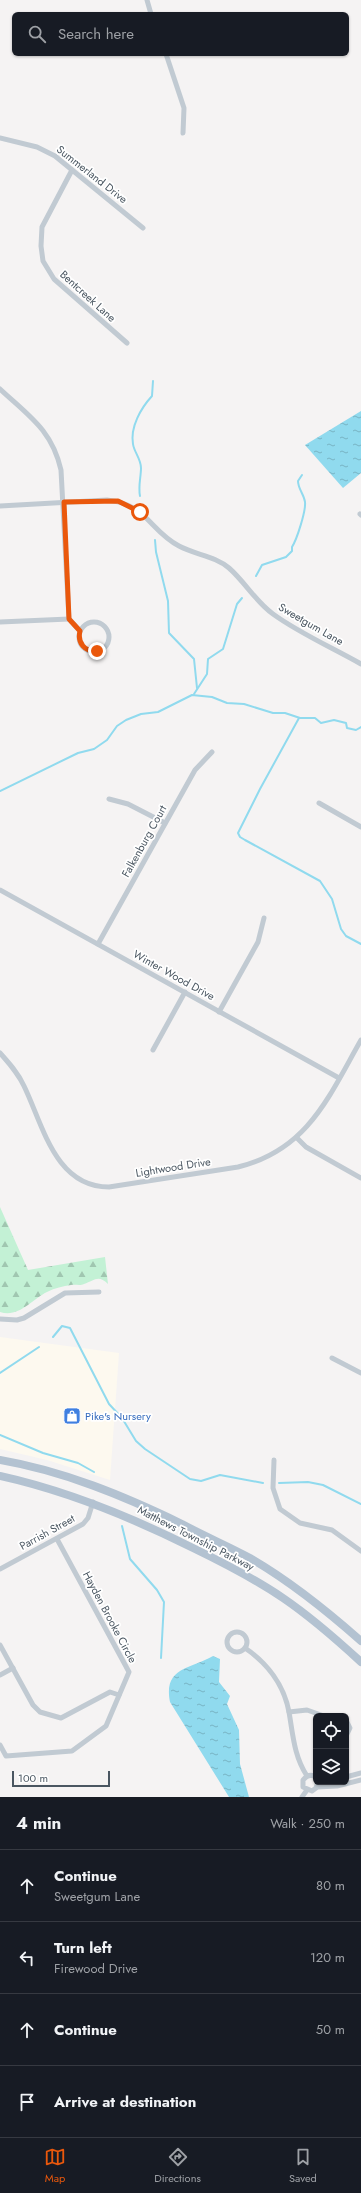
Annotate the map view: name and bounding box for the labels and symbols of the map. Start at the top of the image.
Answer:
street label: Summerland Drive [53,141,131,207]
street label: Bentcreek Lane [57,267,120,326]
route start [131,503,149,521]
street label: Sweetgum Lane [275,599,347,649]
route end [88,642,106,660]
street label: Falkenburg Court [118,802,171,880]
street label: Winter Wood Drive [130,946,218,1004]
street label: Lightwood Drive [134,1153,212,1181]
shop icon: Pike's Nursery [62,1406,82,1426]
place label: Pike's Nursery [85,1408,151,1424]
street label: Matthews Township Parkway [135,1502,257,1574]
street label: Parrish Street [16,1510,78,1554]
street label: Hayden Brooke Circle [79,1568,141,1666]
scale bar [12,1769,110,1788]

